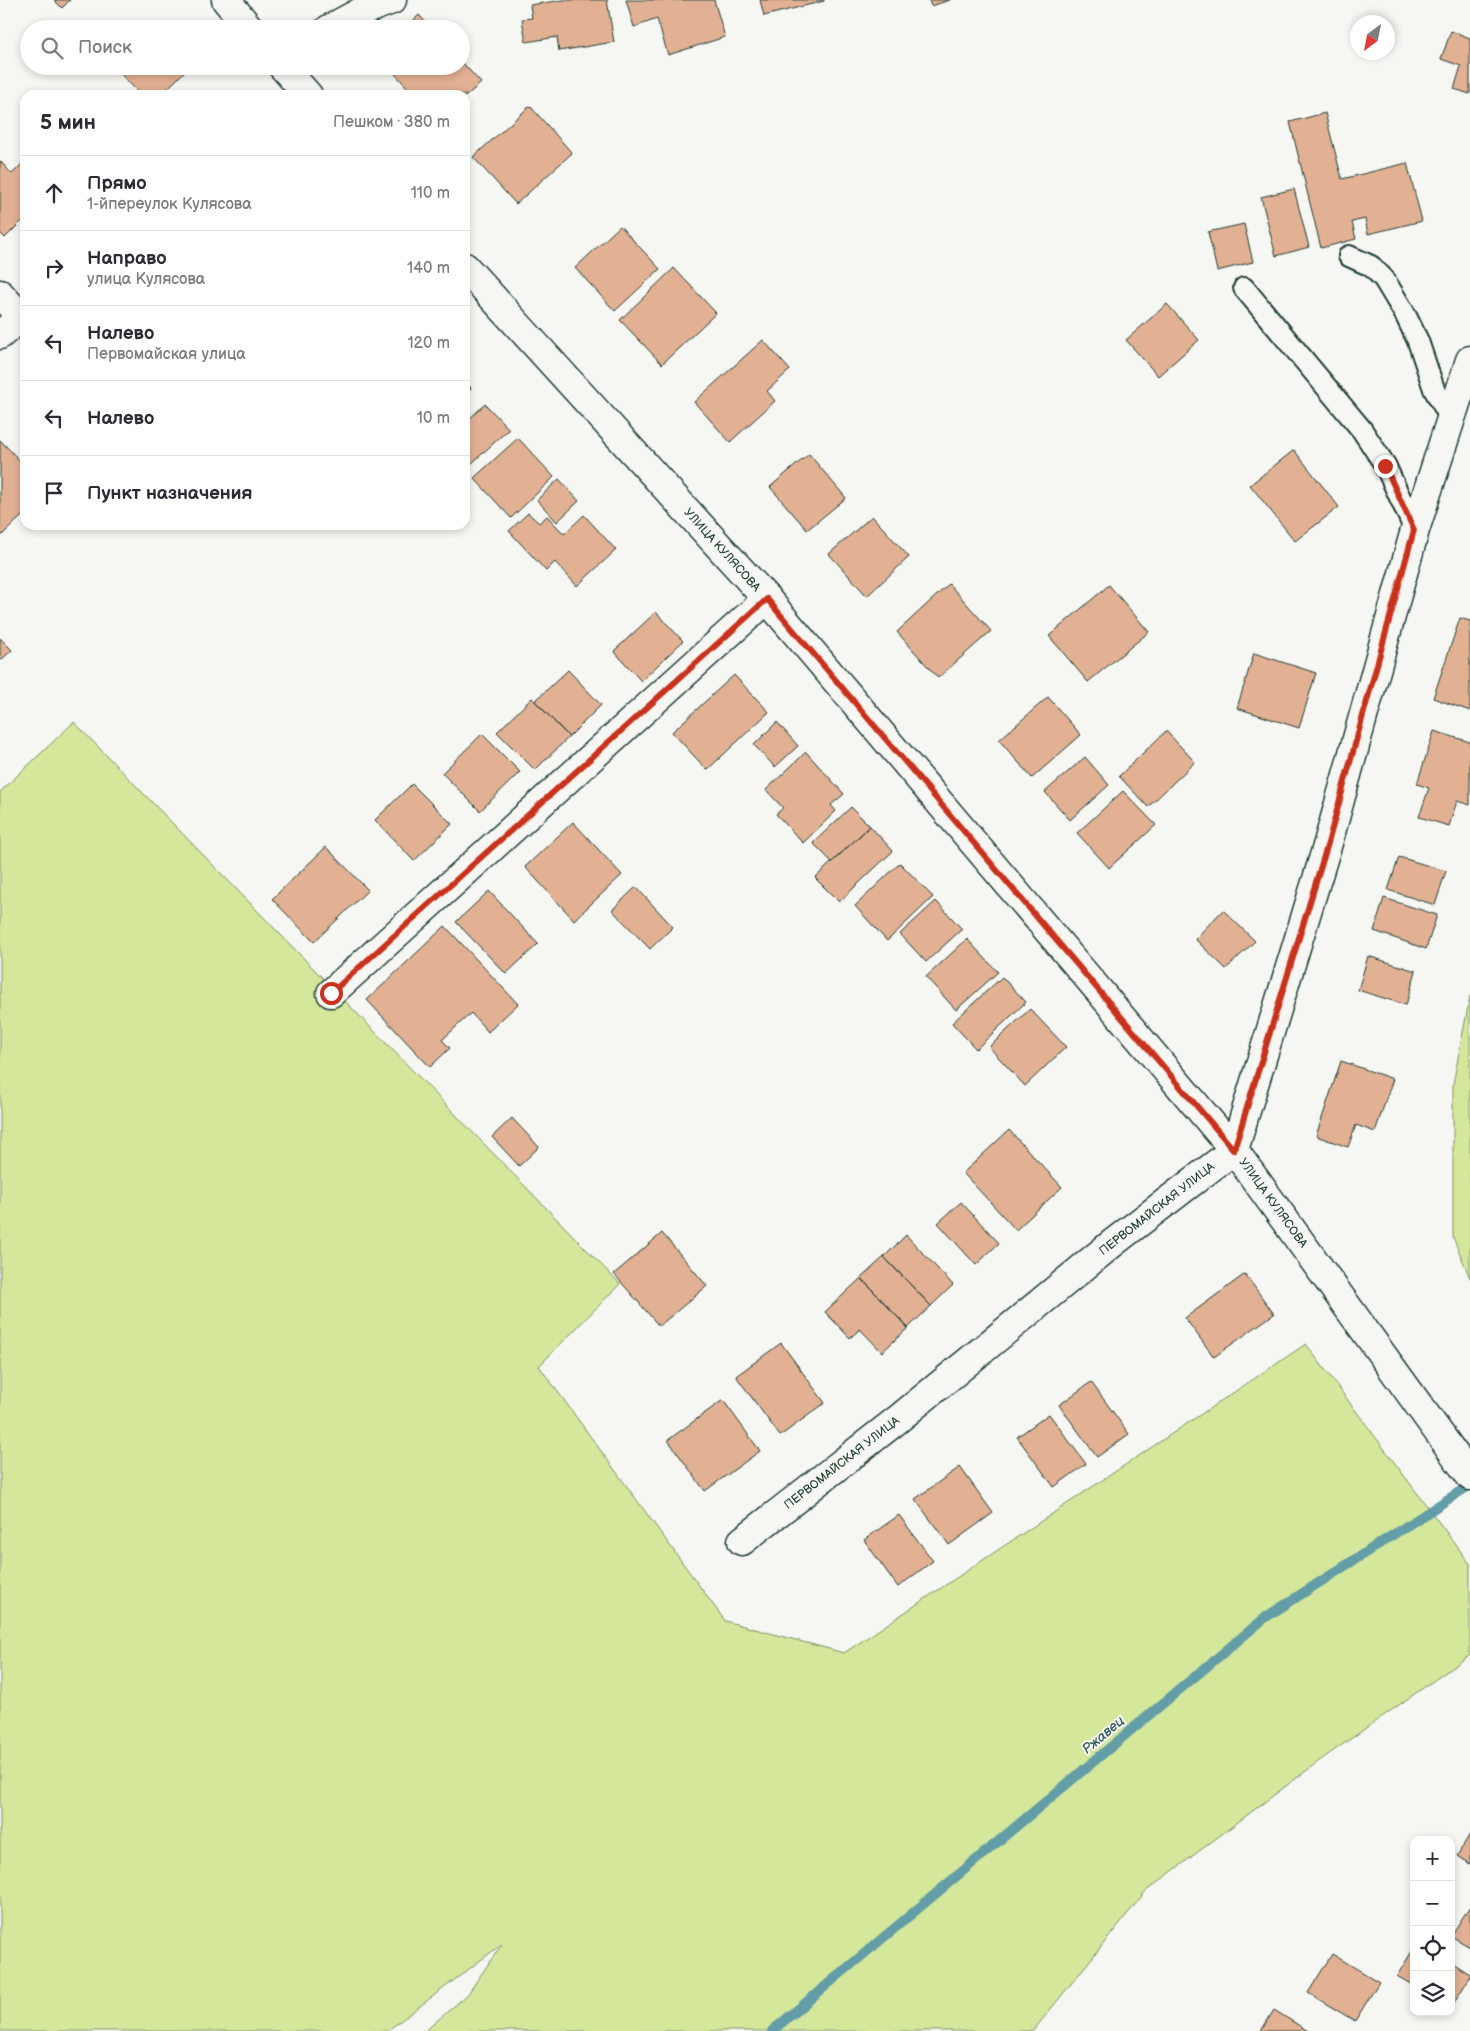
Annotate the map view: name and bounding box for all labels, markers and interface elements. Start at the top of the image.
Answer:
north arrow [1350,15,1395,60]
search box [20,20,470,75]
icon: search [38,34,66,62]
text: Поиск [78,36,132,59]
text: 5 мин [40,110,96,135]
text: Пешком · 380 m [333,113,450,132]
text: Прямо [87,172,147,195]
icon: ahead [40,179,68,207]
text: 110 m [411,184,450,203]
text: 1-йпереулок Кулясова [87,195,252,214]
text: Направо [87,247,167,270]
icon: right [40,254,68,282]
text: 140 m [407,259,450,278]
text: улица Кулясова [87,270,205,289]
text: Налево [87,322,154,345]
icon: left [40,329,68,357]
text: 120 m [407,334,450,353]
text: Первомайская улица [87,345,246,364]
icon: left [40,404,68,432]
text: Налево [87,407,154,430]
text: 10 m [417,409,450,428]
route end [1374,455,1397,478]
icon: arrive [40,479,68,507]
text: Пункт назначения [87,482,252,505]
street label: УЛИЦА КУЛЯСОВА [681,505,764,595]
route start [320,982,343,1005]
street label: УЛИЦА КУЛЯСОВА [1235,1155,1311,1251]
street label: ПЕРВОМАЙСКАЯ УЛИЦА [1096,1159,1218,1259]
street label: ПЕРВОМАЙСКАЯ УЛИЦА [781,1413,903,1513]
water label: Ржавец [1078,1712,1128,1758]
map controls [1410,1836,1455,2016]
button: + [1410,1836,1455,1881]
button: − [1410,1881,1455,1926]
button: locate [1410,1926,1455,1971]
button: layers [1410,1971,1455,2016]

